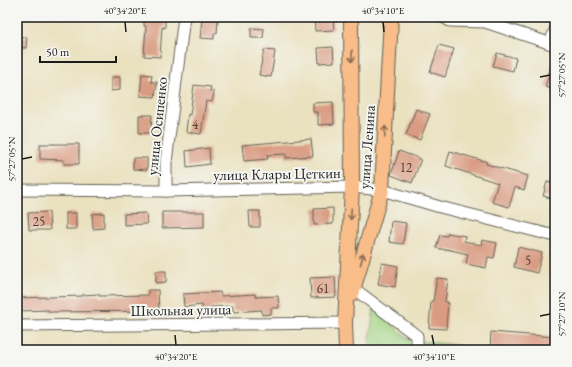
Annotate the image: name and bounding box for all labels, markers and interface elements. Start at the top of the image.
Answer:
text: 40°34'20"E [104,4,147,17]
text: 40°34'10"E [362,4,405,17]
scale bar [40,38,116,64]
text: 50 m [46,44,70,60]
one-way arrow [348,49,356,62]
text: 57°27'05"N [555,52,568,97]
street label: улица Осипенко [142,76,171,176]
street label: улица Ленина [354,104,379,190]
house number: 4 [192,116,199,133]
one-way arrow [382,125,389,138]
text: 57°27'05"N [5,136,18,181]
house number: 12 [400,159,413,176]
street label: улица Клары Цеткин [213,163,341,184]
one-way arrow [347,207,354,220]
house number: 25 [33,213,45,230]
one-way arrow [359,252,366,265]
house number: 5 [525,252,531,269]
house number: 61 [317,280,329,297]
text: 57°27'10"N [555,291,568,336]
street label: Школьная улица [130,299,232,320]
text: 40°34'20"E [155,350,198,363]
text: 40°34'10"E [413,350,456,363]

